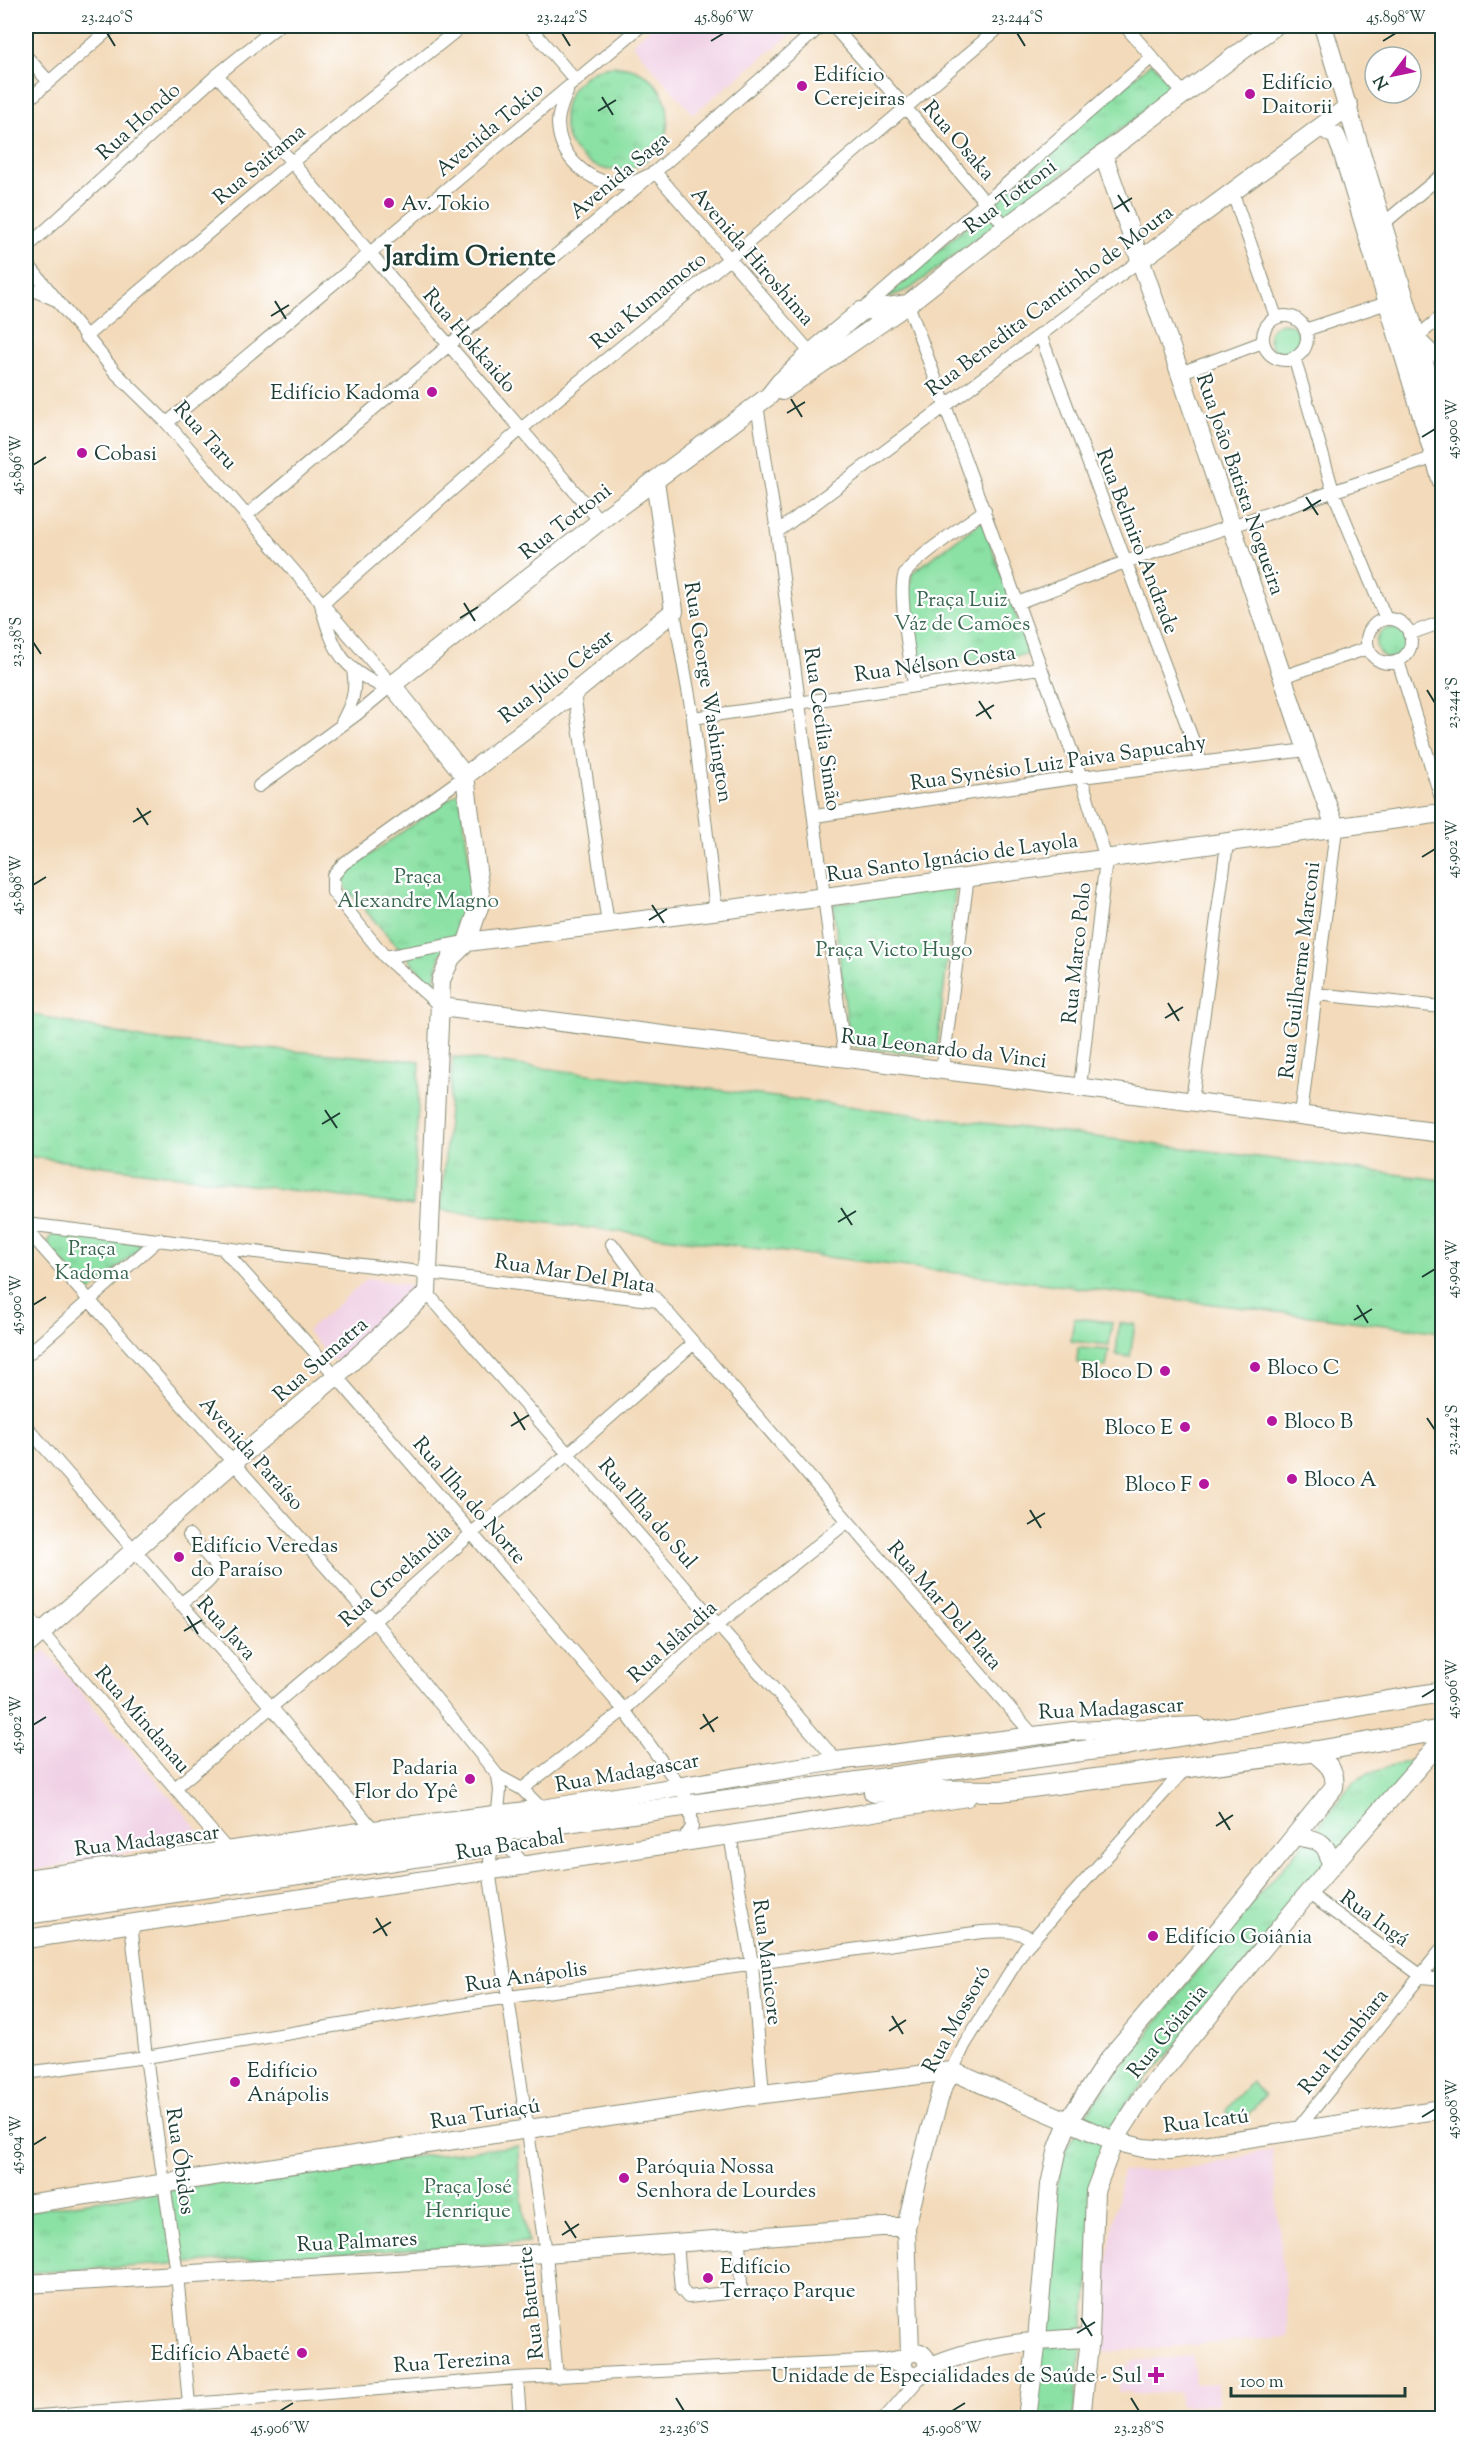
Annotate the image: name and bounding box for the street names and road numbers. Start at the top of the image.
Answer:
street label: Rua Hondo [91,76,188,168]
street label: Avenida Tokio [430,76,551,185]
street label: Rua Osaka [914,95,1001,188]
street label: Rua Saitama [207,118,313,213]
street label: Avenida Saga [564,126,677,227]
street label: Rua Tottoni [959,153,1064,242]
street label: Avenida Hiroshima [683,181,821,334]
street label: Rua Benedita Cantinho de Moura [920,198,1180,405]
street label: Rua Kumamoto [585,245,714,358]
street label: Rua Hokkaido [414,282,523,400]
street label: Rua João Batista Nogueira [1187,370,1291,600]
street label: Rua Taru [166,395,243,477]
street label: Rua Belmiro Andrade [1087,445,1185,639]
street label: Rua Tottoni [514,477,619,568]
street label: Rua George Washington [675,580,739,805]
street label: Rua Júlio César [494,623,621,732]
street label: Rua Nélson Costa [853,639,1018,691]
street label: Rua Cecília Simão [795,645,847,813]
street label: Rua Synésio Luiz Paiva Sapucahy [908,728,1209,800]
street label: Rua Santo Ignácio de Layola [825,826,1080,891]
street label: Rua Guilherme Marconi [1273,860,1329,1081]
street label: Rua Marco Polo [1056,881,1100,1025]
street label: Rua Leonardo da Vinci [839,1022,1048,1078]
street label: Rua Mar Del Plata [492,1247,658,1303]
street label: Rua Sumatra [267,1311,376,1410]
street label: Avenida Paraíso [191,1391,310,1518]
street label: Rua Ilha do Norte [405,1431,532,1572]
street label: Rua Ilha do Sul [590,1452,703,1576]
street label: Rua Groelândia [333,1518,459,1635]
street label: Rua Mar Del Plata [879,1535,1008,1678]
street label: Rua Java [189,1591,263,1668]
street label: Rua Islândia [622,1594,725,1691]
street label: Rua Mindanau [86,1660,197,1781]
street label: Rua Madagascar [1038,1691,1185,1729]
street label: Rua Madagascar [553,1747,702,1801]
street label: Rua Madagascar [73,1818,221,1866]
street label: Rua Bacabal [454,1823,567,1869]
street label: Rua Ingá [1333,1884,1415,1955]
street label: Rua Manicore [743,1898,789,2027]
street label: Rua Anápolis [463,1955,589,2001]
street label: Rua Mossoró [916,1961,1000,2079]
street label: Rua Gôiania [1121,1979,1216,2086]
street label: Rua Itumbiara [1292,1983,1397,2102]
street label: Rua Turiaçú [428,2092,542,2138]
street label: Rua Icatú [1162,2102,1251,2142]
street label: Rua Óbidos [157,2106,201,2217]
street label: Rua Palmares [296,2225,418,2261]
street label: Rua Baturite [511,2245,553,2361]
street label: Rua Terezina [393,2344,512,2382]

